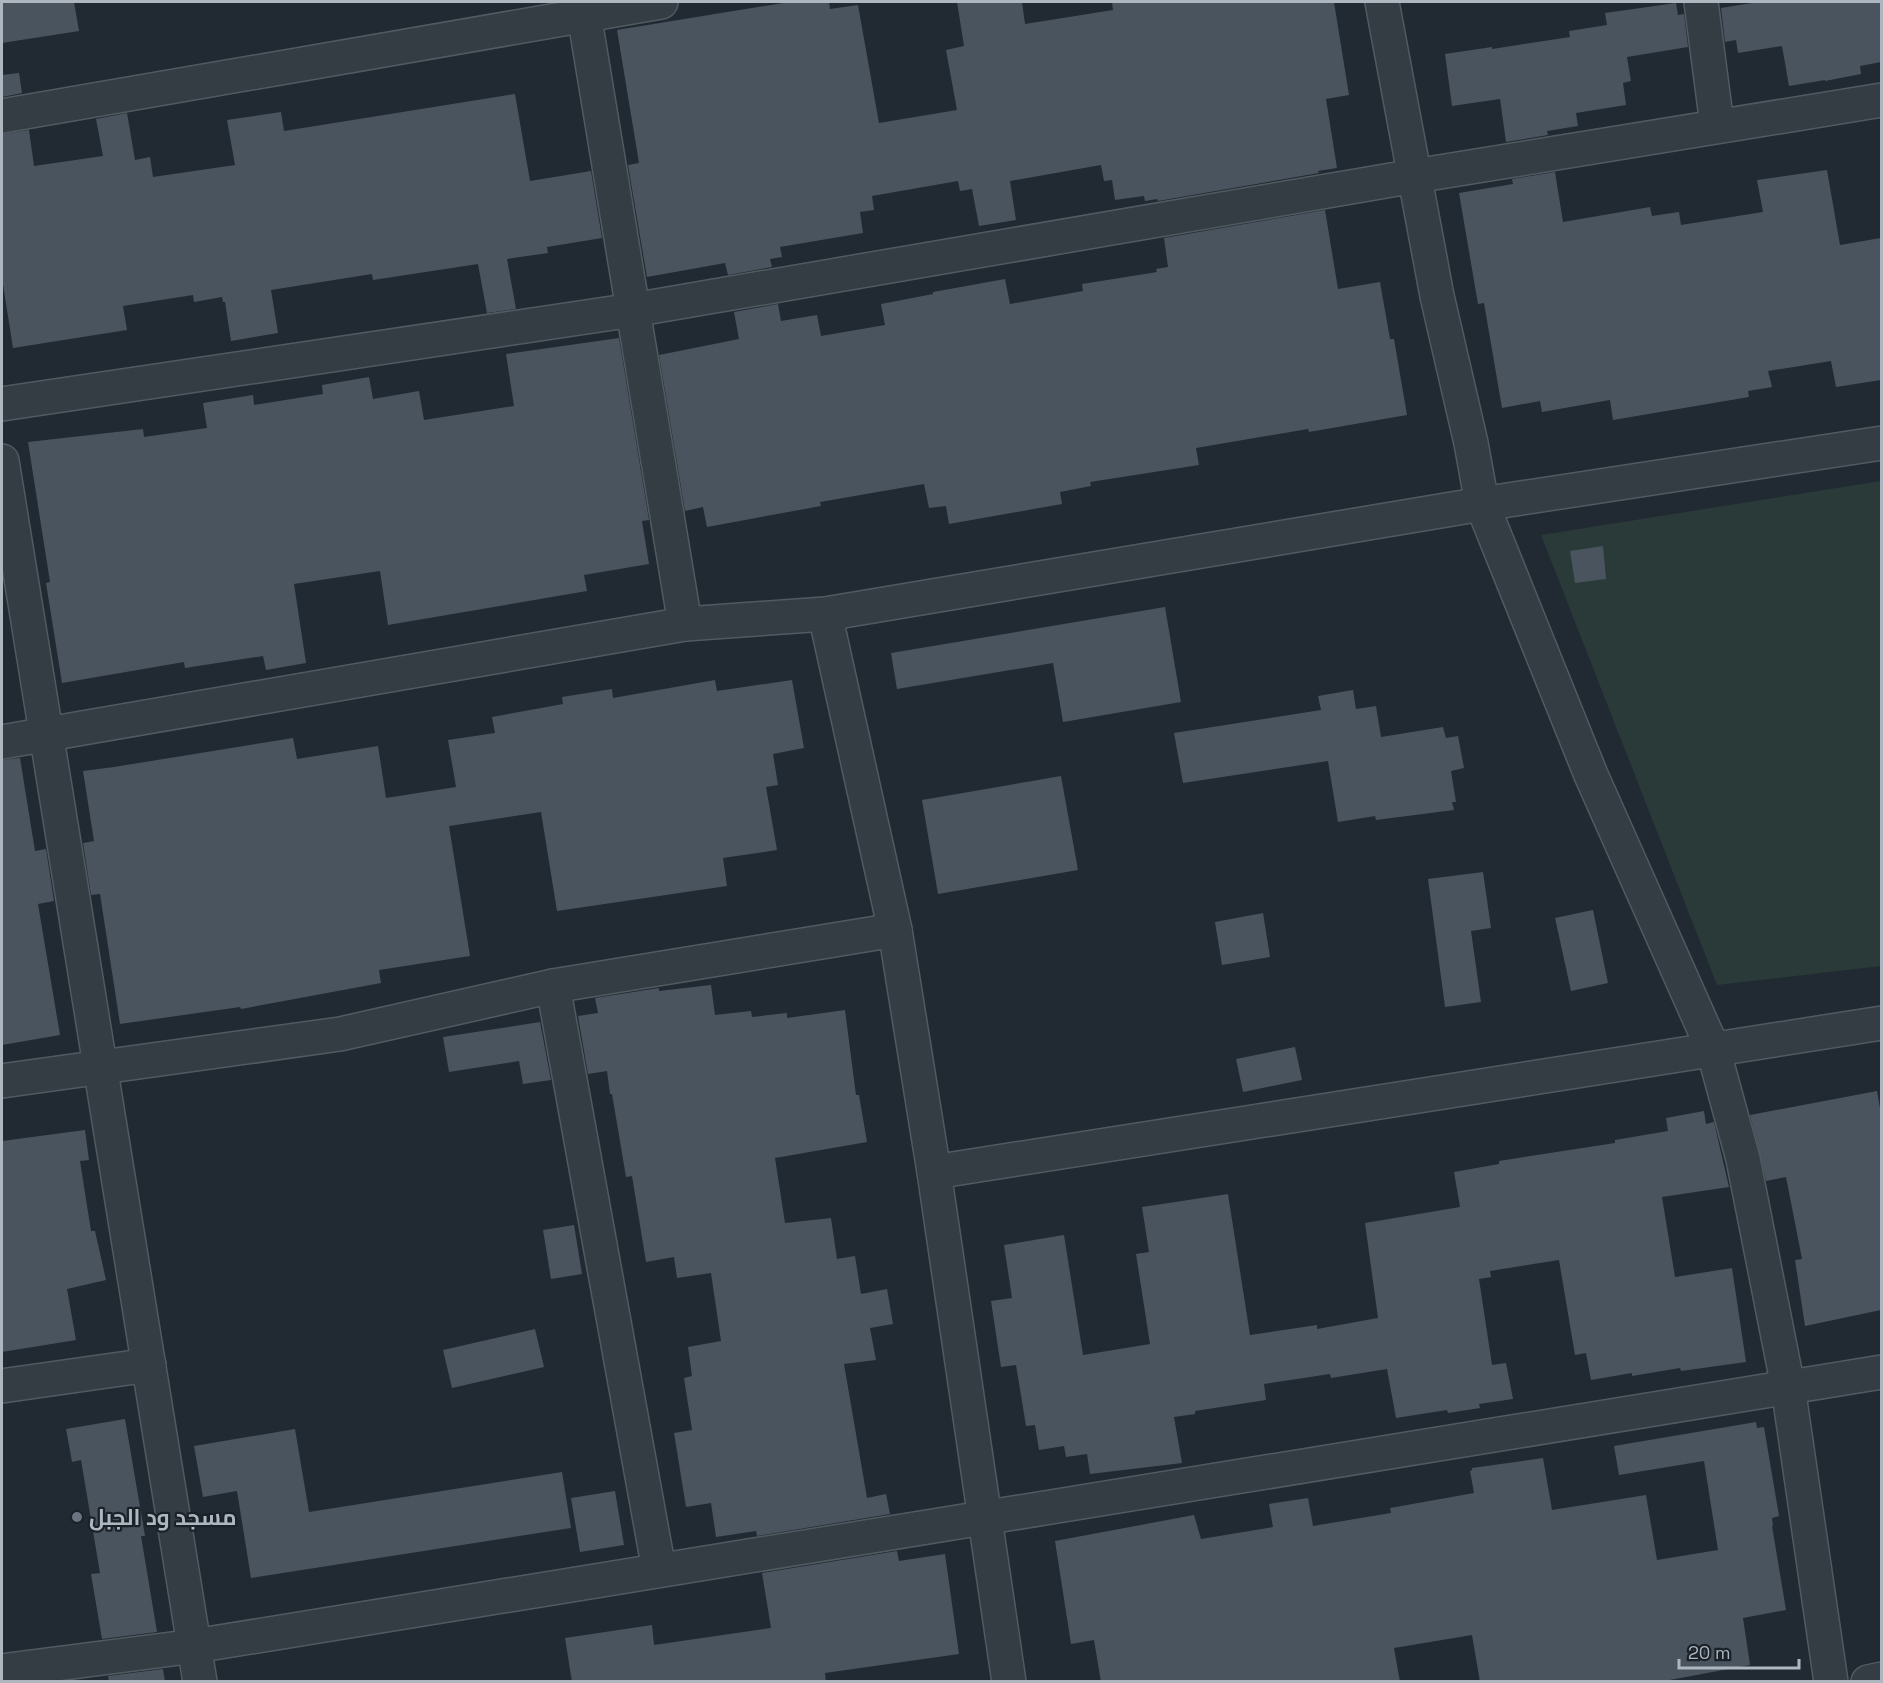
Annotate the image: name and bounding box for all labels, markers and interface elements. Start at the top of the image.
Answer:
place label: مسجد ود الجبل [89,1503,236,1531]
marker: مسجد ود الجبل [70,1510,84,1524]
scale bar [1679,1632,1799,1670]
text: 20 m [1688,1641,1731,1664]

